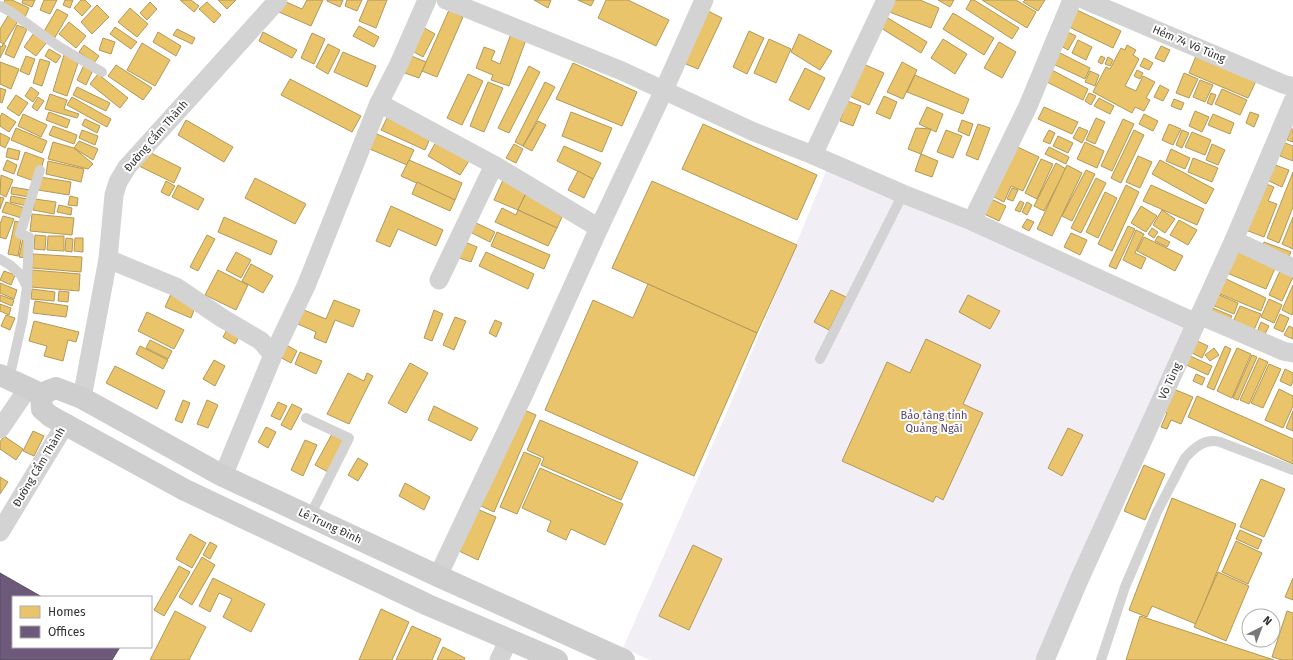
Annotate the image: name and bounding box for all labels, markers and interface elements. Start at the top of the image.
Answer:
street label: Hẻm 74 Võ Tùng [1151,23,1228,65]
street label: Đường Cẩm Thành [121,97,191,174]
street label: Võ Tùng [1156,360,1184,401]
park label: Bảo tàng tỉnh Quảng Ngãi [901,409,967,435]
street label: Đường Cẩm Thành [9,424,68,509]
street label: Lê Trung Đình [296,506,364,546]
legend [12,596,152,648]
text: Homes [48,605,86,619]
north arrow [1241,608,1281,648]
text: N [1260,614,1274,628]
text: Offices [48,625,85,639]

